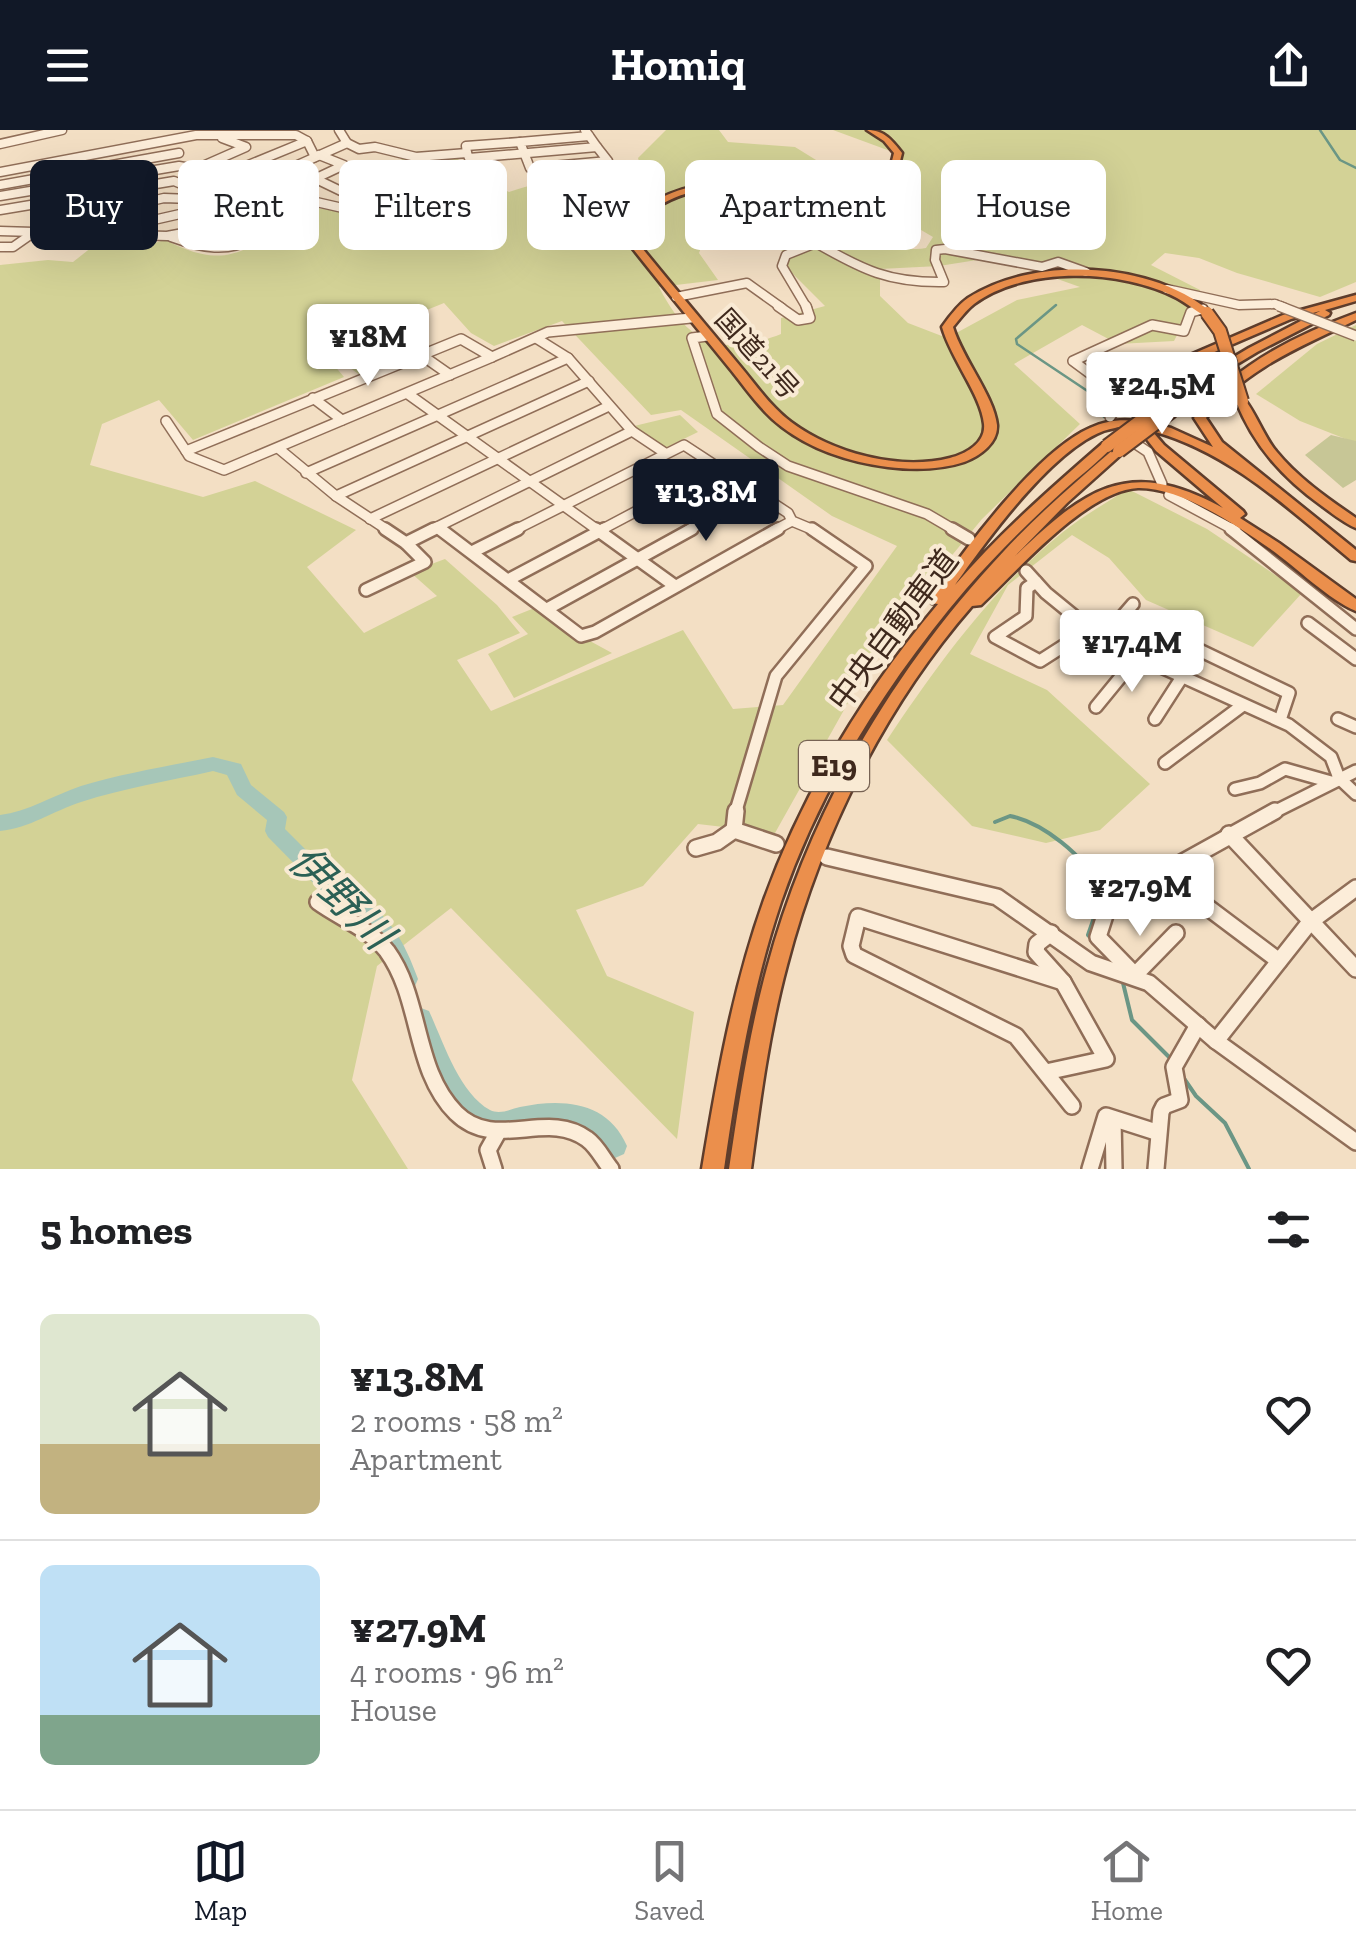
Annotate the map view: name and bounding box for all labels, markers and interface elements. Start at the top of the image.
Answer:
icon: menu [40,38,95,93]
text: Homiq [611,38,745,92]
icon: share [1261,38,1316,93]
chip: Buy [30,160,158,250]
chip: Rent [178,160,319,250]
chip: Filters [339,160,507,250]
chip: New [527,160,665,250]
chip: Apartment [685,160,921,250]
chip: House [941,160,1106,250]
street label: 国道21号 [708,302,806,406]
pin: ¥18M [309,304,427,389]
text: ¥18M [329,317,407,355]
pin: ¥24.5M [1081,352,1243,437]
text: ¥24.5M [1108,365,1216,403]
pin: ¥13.8M [625,459,787,544]
text: ¥13.8M [655,472,757,510]
street label: 中央自動車道 [820,542,966,718]
pin: ¥17.4M [1051,610,1213,695]
text: ¥17.4M [1082,623,1182,661]
road number: E19 [799,741,869,791]
water label: 伊野川 [278,834,406,962]
pin: ¥27.9M [1059,854,1221,939]
text: ¥27.9M [1088,867,1192,905]
icon: filters [1261,1202,1316,1257]
text: 5 homes [40,1204,193,1255]
text: ¥13.8M [350,1351,484,1402]
icon: home [120,1354,240,1474]
icon: heart [1261,1387,1316,1442]
text: 2 rooms · 58 m² [350,1402,563,1440]
text: Apartment [350,1440,502,1478]
text: ¥27.9M [350,1602,487,1653]
icon: home [120,1605,240,1725]
icon: heart [1261,1638,1316,1693]
text: 4 rooms · 96 m² [350,1653,564,1691]
text: House [350,1691,437,1729]
tab: Map [193,1834,248,1927]
tab: Saved [634,1834,704,1927]
tab: Home [1091,1834,1163,1927]

